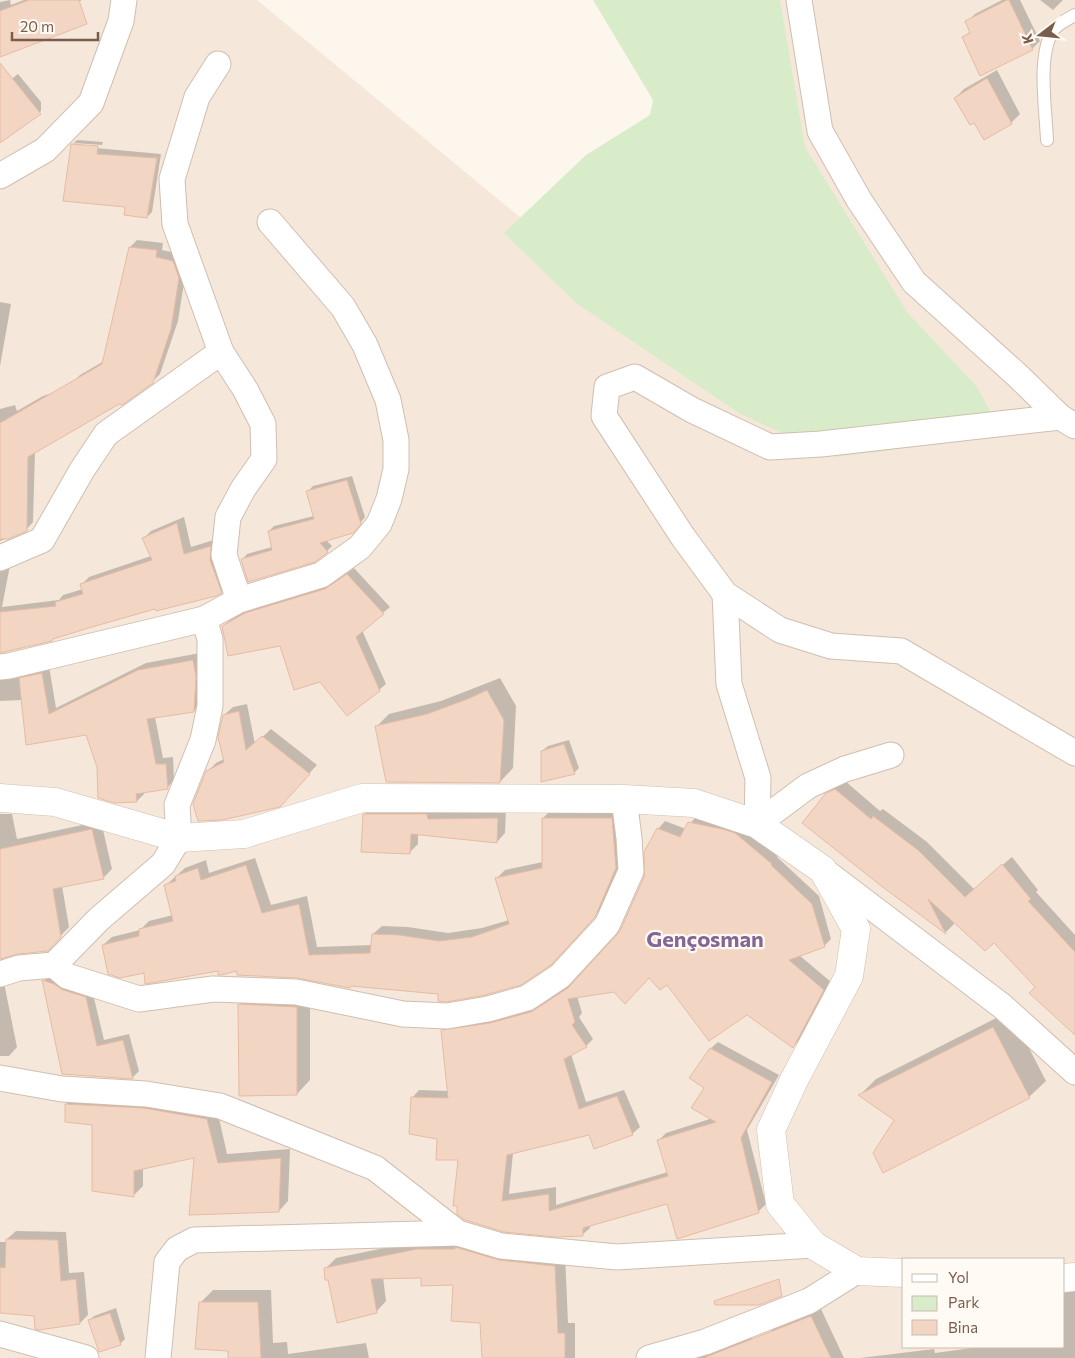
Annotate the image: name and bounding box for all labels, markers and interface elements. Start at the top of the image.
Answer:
scale bar [12,10,99,42]
north arrow [1015,10,1065,60]
text: 20 m [20,17,54,35]
text: K [1017,31,1037,46]
district label: Gençosman [646,925,764,952]
legend [902,1258,1065,1348]
text: Yol [948,1268,969,1286]
text: Park [948,1293,979,1311]
text: Bina [948,1318,978,1336]

